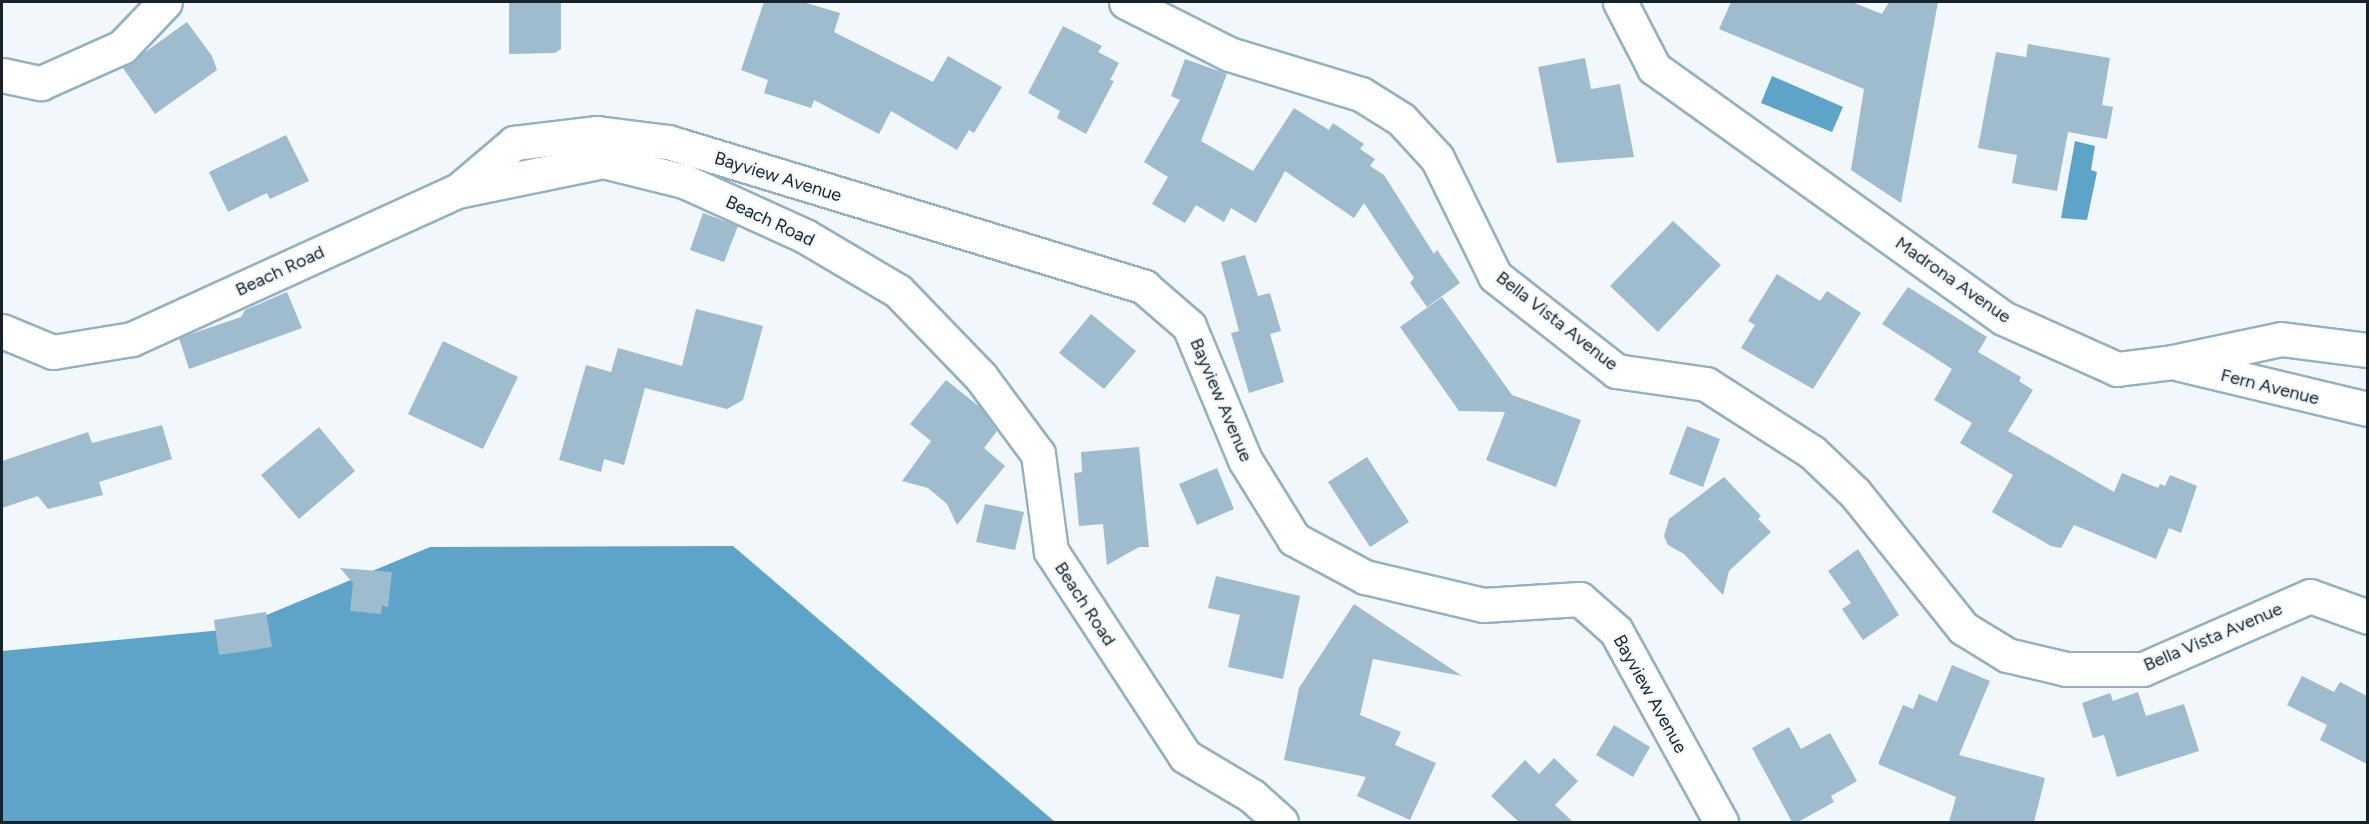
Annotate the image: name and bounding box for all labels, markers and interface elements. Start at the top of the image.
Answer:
street label: Bayview Avenue [712,147,844,207]
street label: Beach Road [722,191,818,251]
street label: Madrona Avenue [1891,232,2015,328]
street label: Beach Road [232,241,328,301]
street label: Bella Vista Avenue [1492,267,1622,375]
street label: Bayview Avenue [1185,335,1257,465]
street label: Fern Avenue [2218,364,2322,410]
street label: Beach Road [1050,558,1120,650]
street label: Bella Vista Avenue [2140,598,2286,676]
street label: Bayview Avenue [1609,631,1691,757]

